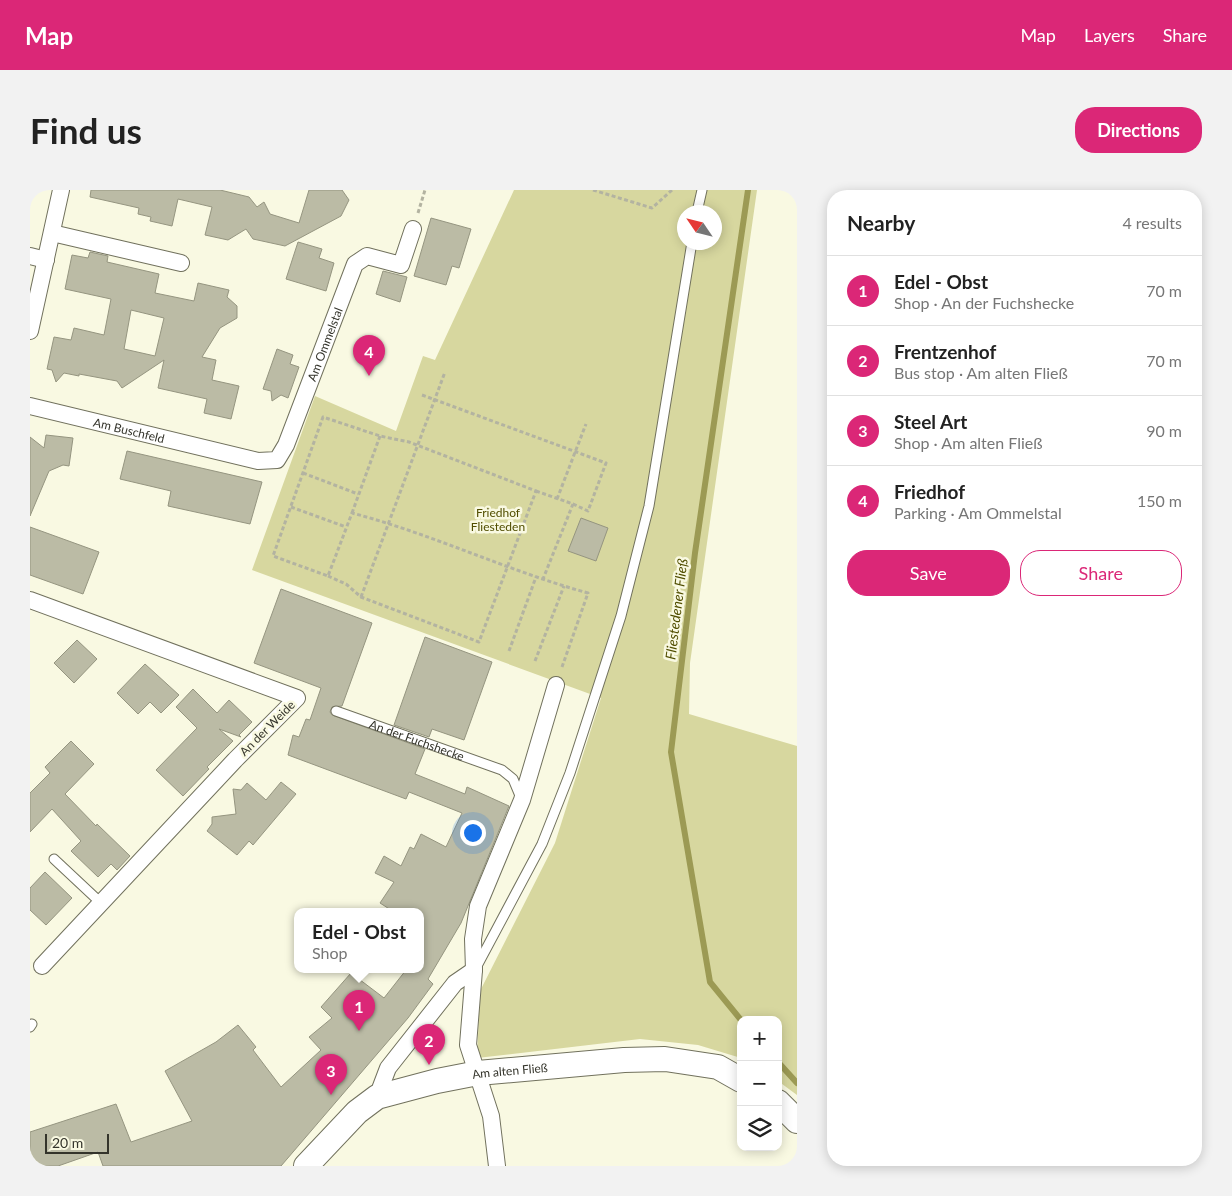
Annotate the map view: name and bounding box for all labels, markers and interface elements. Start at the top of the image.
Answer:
text: Map [25,21,73,50]
text: Map [1020,24,1056,46]
text: Layers [1084,24,1135,46]
text: Share [1163,24,1207,46]
button: Directions [1075,107,1202,153]
text: Find us [30,109,142,151]
north arrow [677,205,722,250]
text: Nearby [847,210,915,235]
text: 4 results [1122,213,1182,232]
text: Edel - Obst [894,270,988,293]
text: 1 [858,281,868,300]
text: 70 m [1146,281,1182,300]
text: Shop · An der Fuchshecke [894,293,1074,312]
street label: Am Ommelstal [304,305,345,383]
pin: 4 [353,335,385,376]
text: Frentzenhof [894,340,996,363]
text: 2 [858,351,868,370]
text: 70 m [1146,351,1182,370]
text: Bus stop · Am alten Fließ [894,363,1068,382]
text: Steel Art [894,410,967,433]
street label: Am Buschfeld [92,414,166,446]
text: 3 [858,421,868,440]
text: 90 m [1146,421,1182,440]
text: Shop · Am alten Fließ [894,433,1043,452]
text: Friedhof [894,480,965,503]
text: 4 [858,491,868,510]
text: 150 m [1137,491,1182,510]
text: Parking · Am Ommelstal [894,503,1062,522]
park label: Friedhof Fliesteden [471,505,525,534]
button: Save [847,550,1010,596]
button: Share [1020,550,1182,596]
water label: Fliestedener Fließ [661,557,691,661]
street label: An der Weide [236,697,298,759]
street label: An der Fuchshecke [368,716,467,764]
your location [460,820,486,846]
popup [294,908,424,973]
text: Edel - Obst [312,920,406,943]
text: Shop [312,943,348,962]
pin: 1 [343,990,375,1031]
map controls [737,1016,782,1151]
button: + [737,1016,782,1061]
pin: 2 [413,1024,445,1065]
pin: 3 [315,1054,347,1095]
street label: Am alten Fließ [471,1059,548,1082]
button: − [737,1061,782,1106]
button: layers [737,1106,782,1151]
scale bar [45,1131,109,1154]
text: 20 m [52,1134,83,1151]

